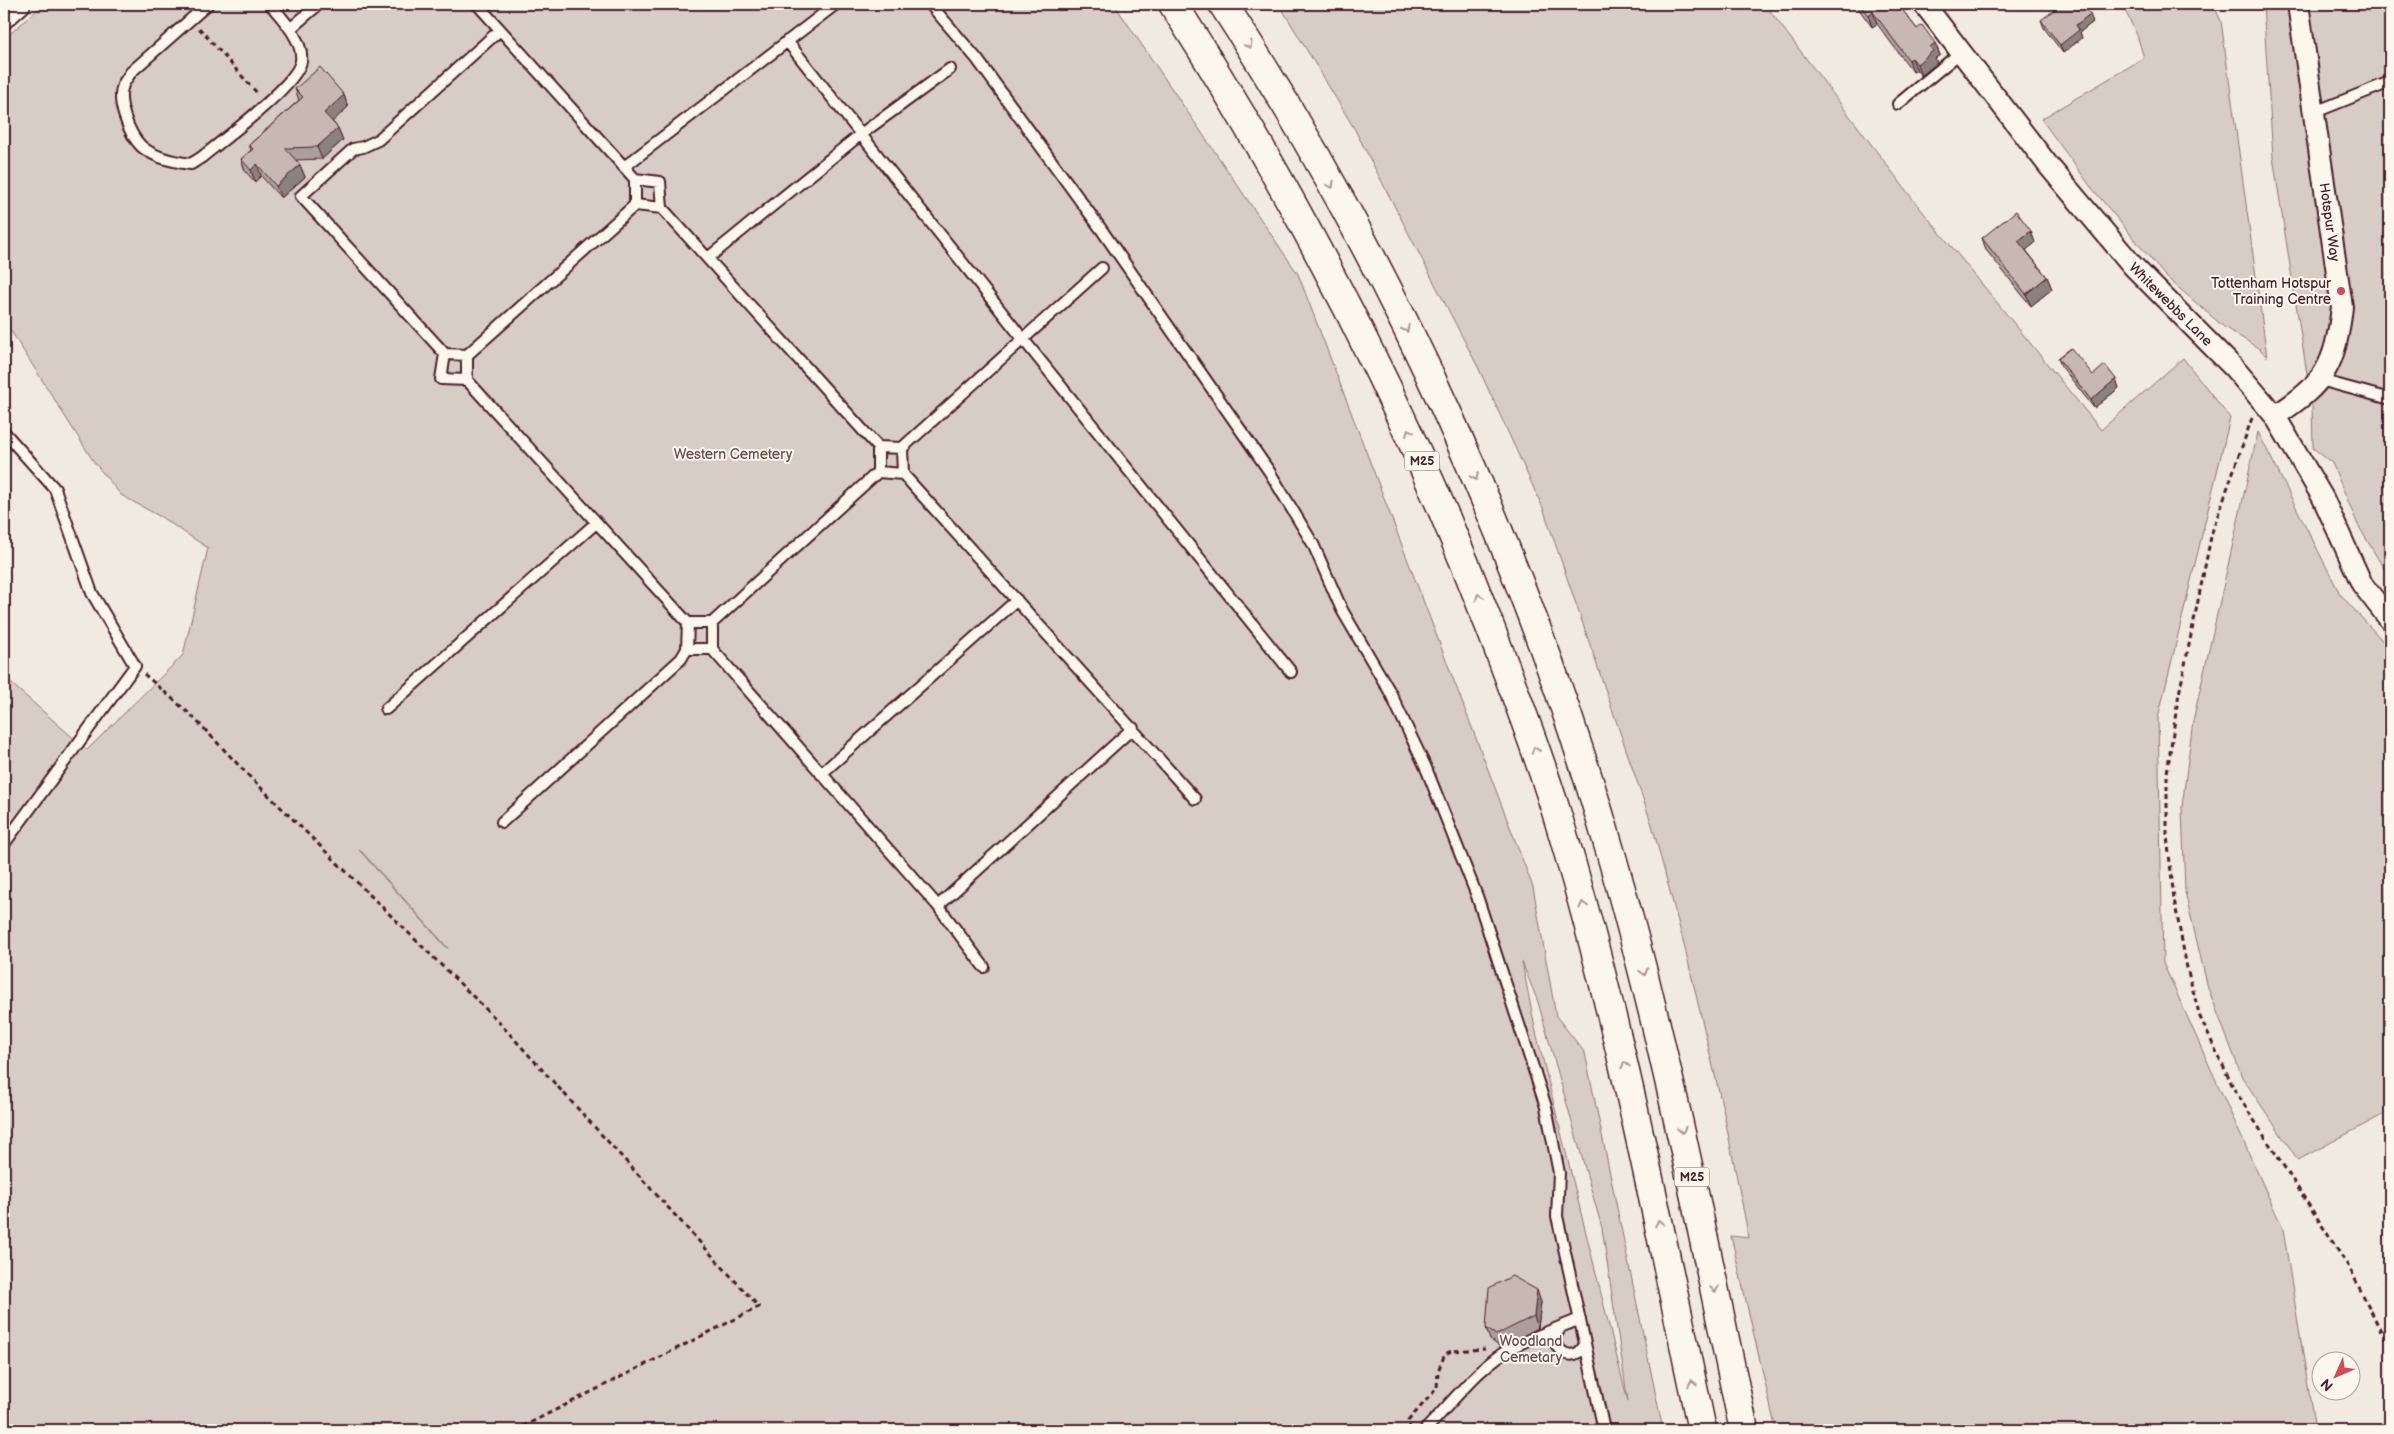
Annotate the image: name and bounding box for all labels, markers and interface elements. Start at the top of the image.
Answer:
one-way arrow [1243,40,1253,49]
one-way arrow [1325,180,1335,189]
street label: Hotspur Way [2316,182,2344,263]
street label: Whitewebbs Lane [2125,259,2216,350]
place label: Tottenham Hotspur Training Centre [2211,275,2332,308]
marker: Tottenham Hotspur Training Centre [2335,285,2347,297]
one-way arrow [1400,324,1410,333]
one-way arrow [1405,428,1415,437]
park label: Western Cemetery [674,446,793,463]
road number: M25 [1404,452,1440,471]
one-way arrow [1468,472,1479,481]
one-way arrow [1475,593,1485,602]
one-way arrow [1531,746,1541,754]
one-way arrow [1579,901,1589,909]
one-way arrow [1638,968,1649,977]
one-way arrow [1620,1060,1631,1069]
one-way arrow [1676,1126,1686,1135]
road number: M25 [1674,1168,1710,1186]
one-way arrow [1655,1219,1665,1228]
one-way arrow [1710,1285,1720,1294]
park label: Woodland Cemetary [1500,1333,1563,1366]
north arrow [2312,1352,2362,1402]
text: N [2317,1375,2337,1395]
one-way arrow [1687,1378,1698,1387]

